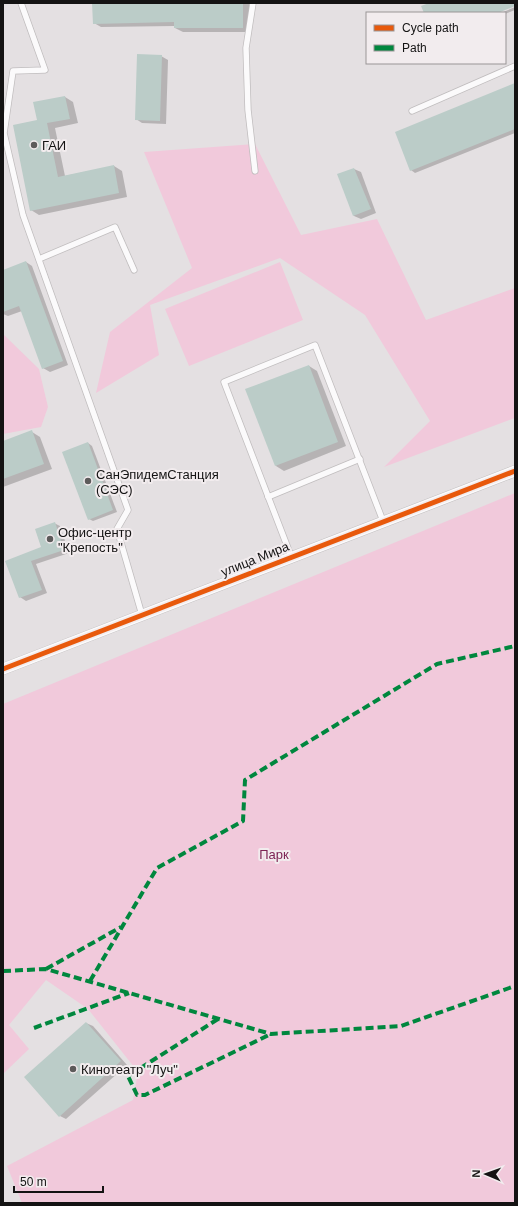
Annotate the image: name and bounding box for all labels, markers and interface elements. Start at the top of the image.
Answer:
legend [366,12,506,64]
text: Cycle path [402,21,459,35]
text: Path [402,41,427,55]
place label: ГАИ [42,138,66,153]
marker: ГАИ [29,140,39,150]
place label: СанЭпидемСтанция (СЭС) [96,467,219,497]
marker: СанЭпидемСтанция (СЭС) [83,476,93,486]
place label: Офис-центр "Крепость" [58,525,132,555]
marker: Офис-центр "Крепость" [45,534,55,544]
street label: улица Мира [219,538,292,579]
park label: Парк [259,847,289,862]
place label: Кинотеатр "Луч" [81,1062,178,1077]
marker: Кинотеатр "Луч" [68,1064,78,1074]
north arrow [466,1154,506,1194]
scale bar [14,1168,103,1194]
text: N [470,1169,482,1178]
text: 50 m [20,1175,47,1189]

